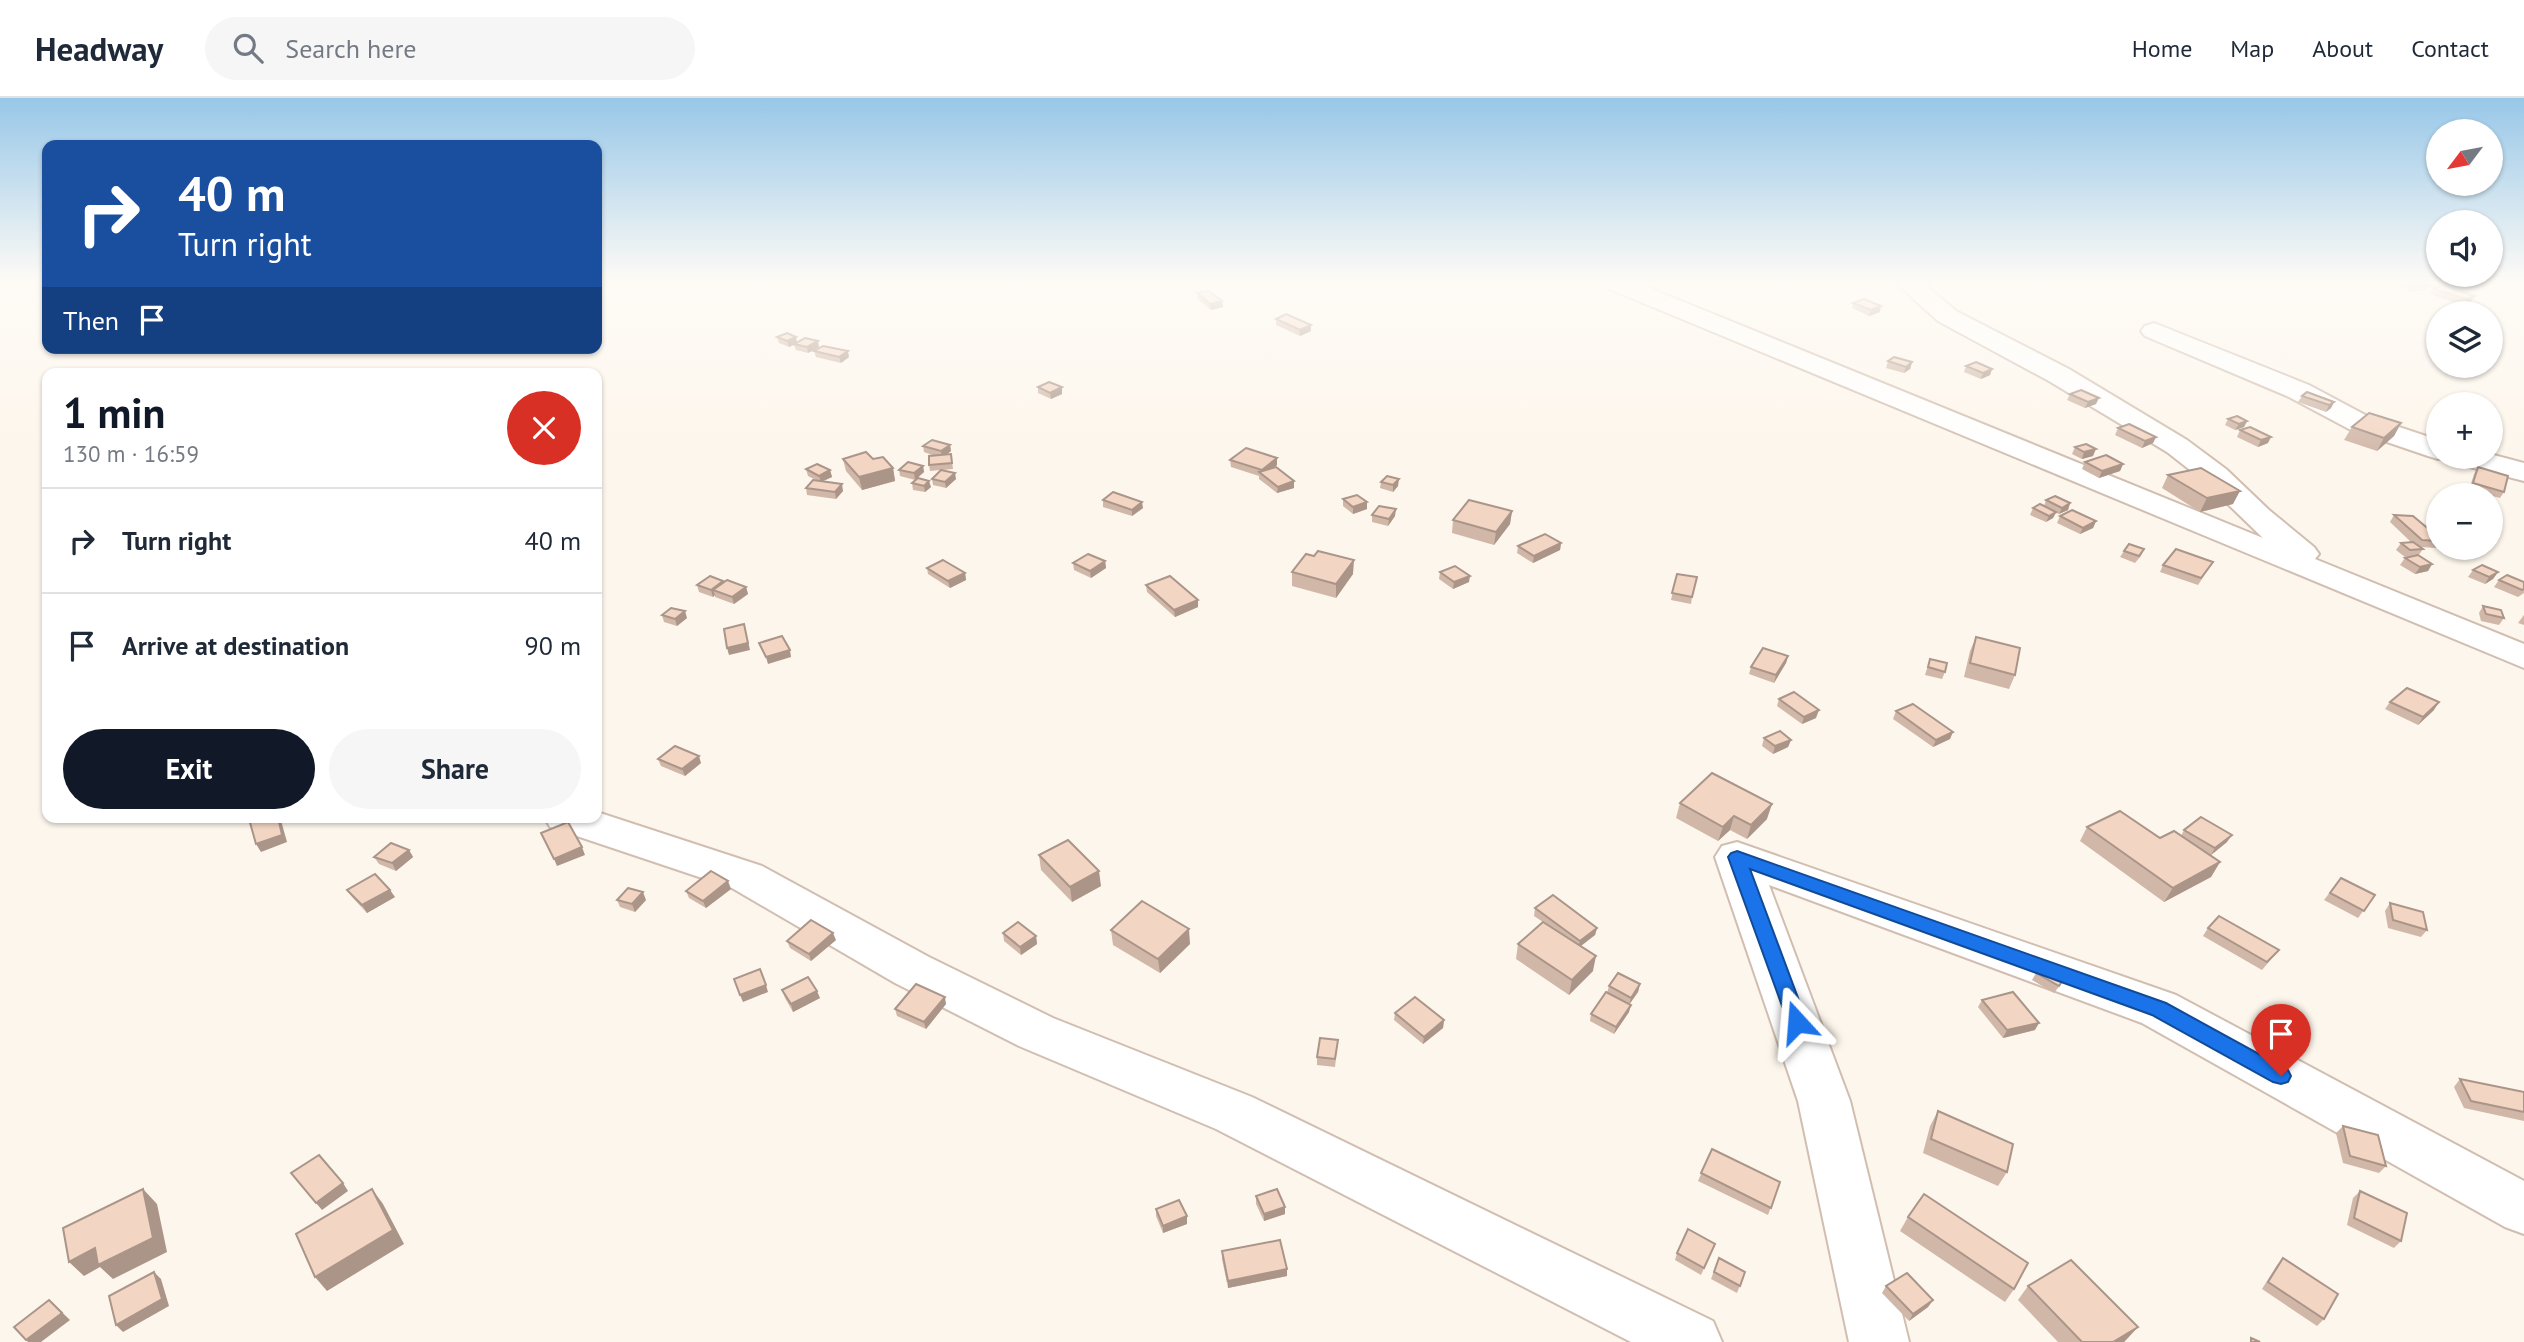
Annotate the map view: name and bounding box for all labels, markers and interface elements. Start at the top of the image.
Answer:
search box [205,17,695,80]
text: Headway [35,27,163,70]
icon: search [229,29,267,67]
text: Search here [285,32,416,65]
text: Home [2132,33,2192,64]
text: Map [2230,33,2274,64]
text: About [2312,33,2373,64]
text: Contact [2411,33,2489,64]
north arrow [2426,119,2502,196]
map controls [2426,119,2503,560]
text: 40 m [178,161,285,225]
icon: right [63,168,154,259]
button: sound [2426,210,2503,287]
text: Turn right [178,223,312,265]
icon: arrive [133,301,171,339]
button: layers [2426,301,2503,378]
text: Then [63,304,119,337]
text: 1 min [63,385,165,440]
button: close [507,391,581,465]
button: + [2426,392,2503,469]
text: 130 m · 16:59 [63,439,199,468]
button: − [2426,483,2503,560]
icon: right [63,522,101,560]
text: Turn right [122,524,231,557]
text: 40 m [525,524,581,557]
icon: arrive [63,627,101,665]
text: Arrive at destination [122,629,349,662]
text: 90 m [525,629,581,662]
button: Exit [63,729,315,809]
button: Share [329,729,581,809]
position arrow [1760,985,1834,1059]
pin [2251,1004,2311,1076]
icon: arrive [2262,1015,2300,1053]

